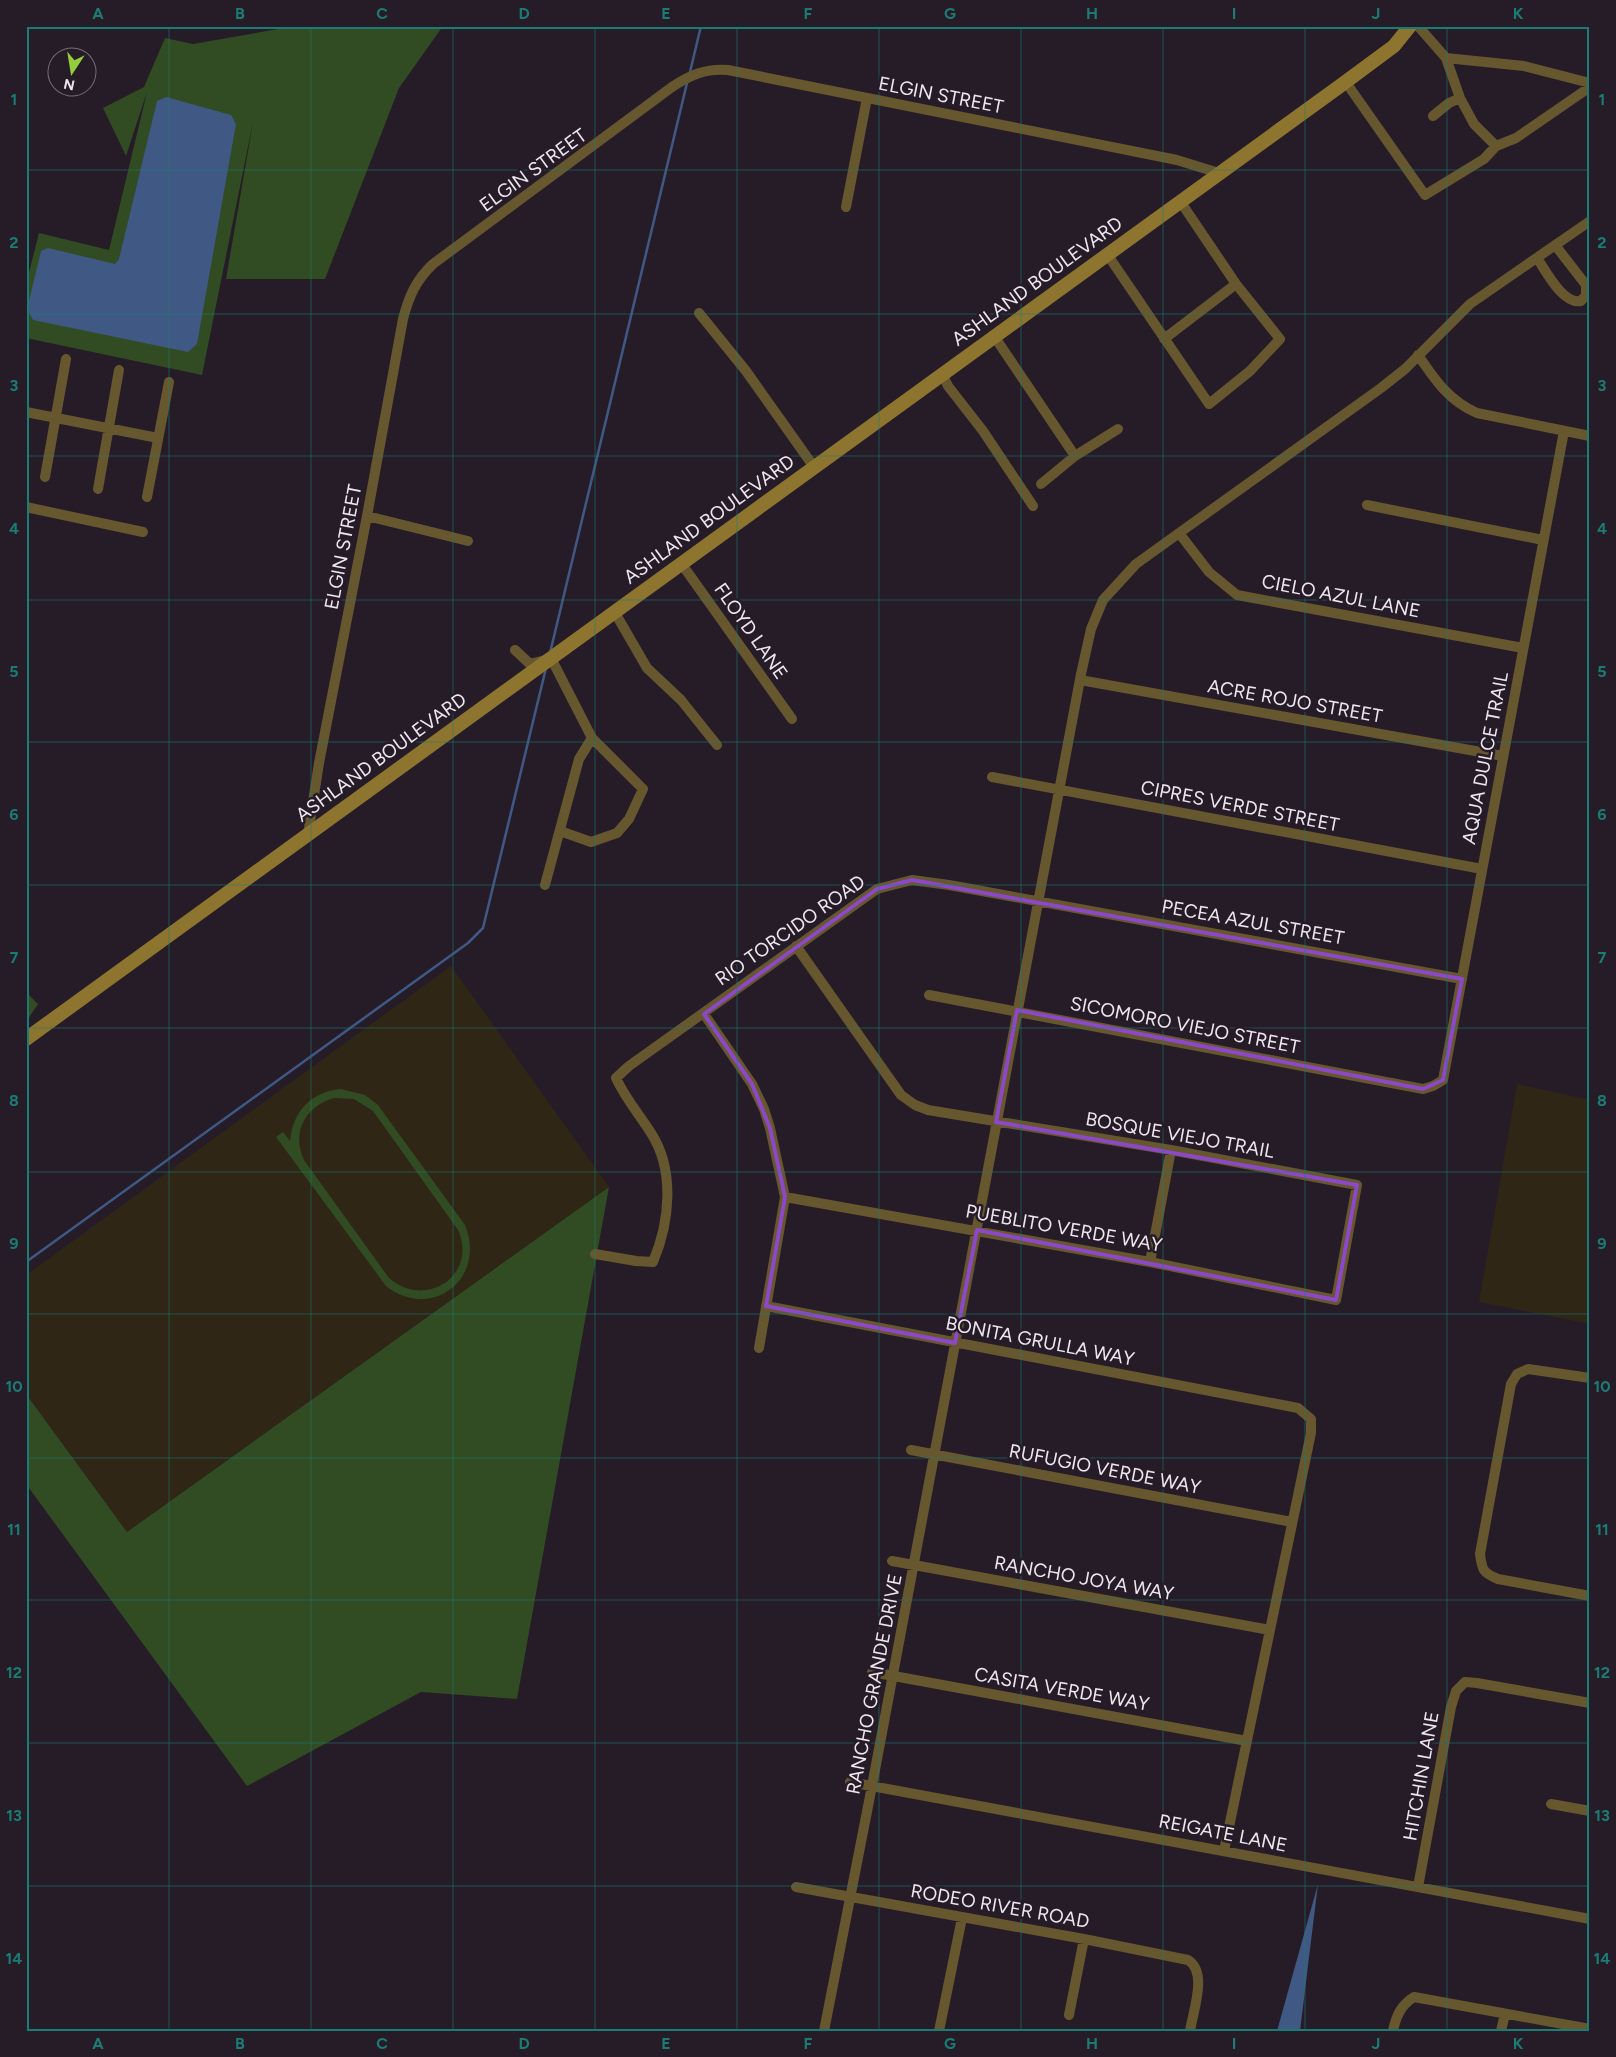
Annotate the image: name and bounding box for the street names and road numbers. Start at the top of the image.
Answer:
street label: ELGIN STREET [877,72,1006,118]
street label: ELGIN STREET [475,123,591,217]
street label: ASHLAND BOULEVARD [947,211,1127,351]
street label: ASHLAND BOULEVARD [619,449,799,589]
street label: ELGIN STREET [320,482,366,611]
street label: CIELO AZUL LANE [1260,569,1422,623]
street label: FLOYD LANE [709,578,793,684]
street label: AQUA DULCE TRAIL [1457,670,1513,846]
street label: ACRE ROJO STREET [1206,674,1385,728]
street label: ASHLAND BOULEVARD [291,687,471,827]
street label: CIPRES VERDE STREET [1139,775,1342,837]
street label: RIO TORCIDO ROAD [711,870,869,990]
street label: PECEA AZUL STREET [1160,895,1347,949]
street label: SICOMORO VIEJO STREET [1068,991,1302,1059]
street label: BOSQUE VIEJO TRAIL [1084,1107,1276,1163]
street label: PUEBLITO VERDE WAY [964,1199,1165,1257]
street label: BONITA GRULLA WAY [944,1311,1137,1371]
street label: RUFUGIO VERDE WAY [1007,1439,1203,1499]
street label: RANCHO JOYA WAY [992,1551,1176,1605]
street label: RANCHO GRANDE DRIVE [841,1572,907,1796]
street label: CASITA VERDE WAY [973,1662,1152,1716]
street label: HITCHIN LANE [1398,1709,1444,1843]
street label: REIGATE LANE [1157,1809,1289,1857]
street label: RODEO RIVER ROAD [909,1879,1091,1933]

